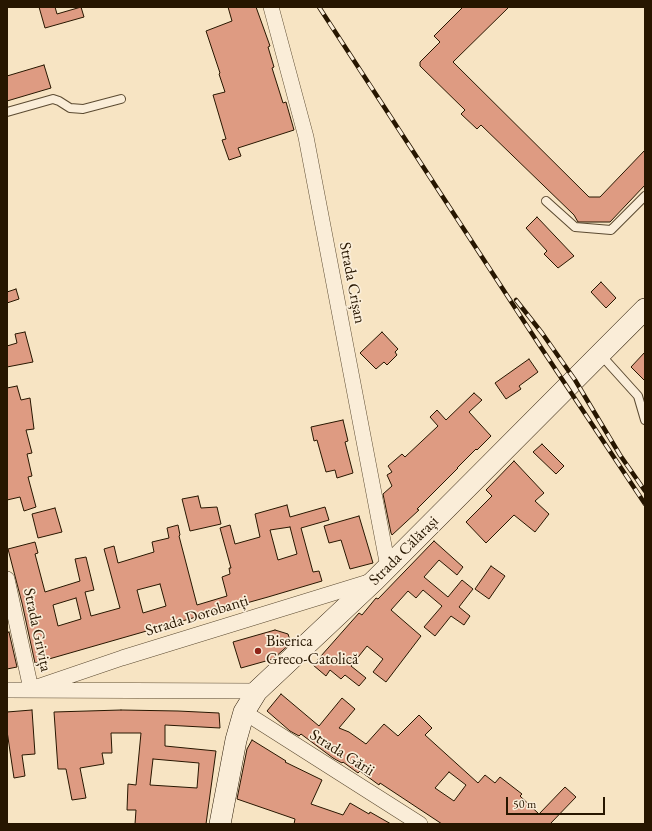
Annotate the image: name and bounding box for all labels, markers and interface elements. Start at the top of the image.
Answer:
street label: Strada Crișan [335,241,369,325]
street label: Strada Călărași [365,512,443,590]
street label: Strada Grivița [19,586,55,674]
street label: Strada Dorobanți [143,591,251,641]
place label: Biserica Greco-Catolică [266,632,358,670]
marker: Biserica Greco-Catolică [253,646,263,656]
street label: Strada Gării [306,725,378,781]
scale bar [508,789,607,815]
text: 50 m [513,796,536,812]

